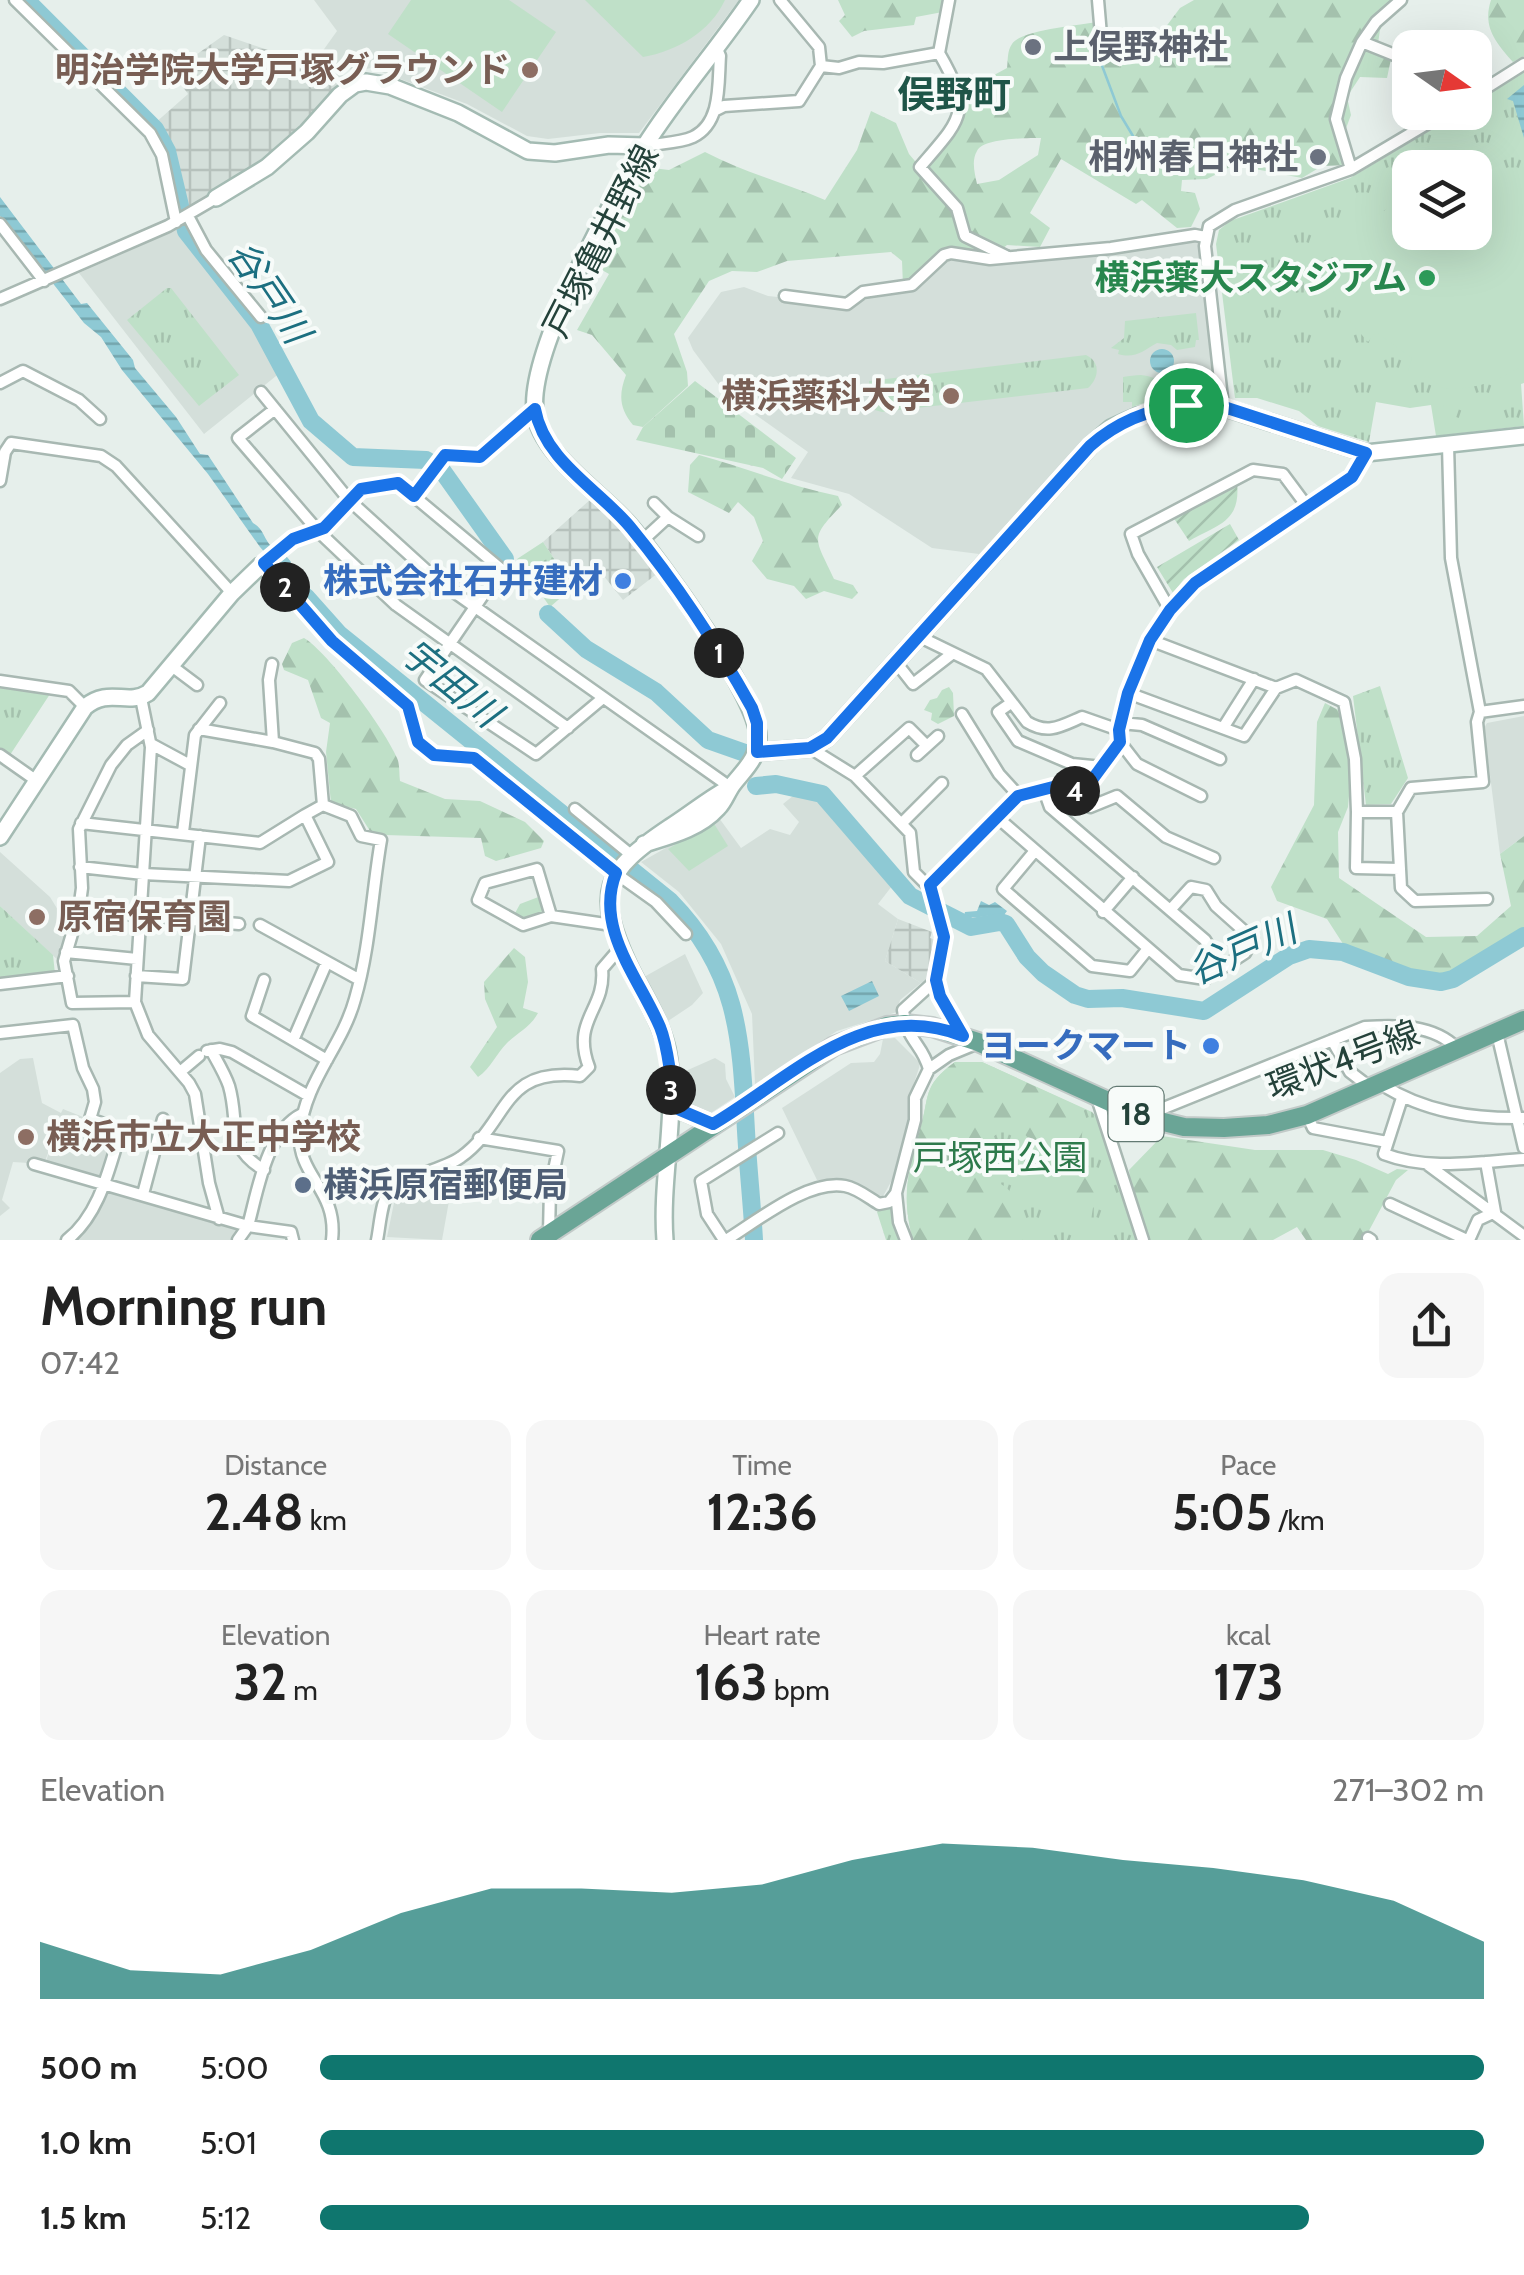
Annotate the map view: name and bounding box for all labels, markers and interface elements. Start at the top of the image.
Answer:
place label: 上俣野神社 [1053,25,1228,68]
north arrow [1392,30,1492,130]
map controls [1392,30,1492,250]
marker: 上俣野神社 [1022,36,1044,58]
place label: 明治学院大学戸塚グラウンド [55,48,510,91]
marker: 明治学院大学戸塚グラウンド [519,59,541,81]
district label: 俣野町 [897,71,1011,118]
place label: 相州春日神社 [1088,135,1298,178]
street label: 戸塚亀井野線 [534,137,667,344]
marker: 相州春日神社 [1307,146,1329,168]
button: layers [1392,150,1492,250]
water label: 谷戸川 [218,231,323,355]
place label: 横浜薬大スタジアム [1094,256,1407,299]
marker: 横浜薬大スタジアム [1416,267,1438,289]
pin [1144,363,1229,448]
place label: 横浜薬科大学 [721,374,931,417]
icon: arrive [1159,378,1214,433]
marker: 横浜薬科大学 [940,385,962,407]
place label: 株式会社石井建材 [323,559,603,602]
pin: 2 [260,562,310,612]
text: 2 [278,570,292,604]
marker: 株式会社石井建材 [612,570,634,592]
water label: 宇田川 [392,628,514,739]
pin: 1 [694,628,744,678]
text: 1 [714,636,724,670]
pin: 4 [1050,766,1100,816]
text: 4 [1066,774,1084,808]
place label: 原宿保育園 [57,895,232,938]
water label: 谷戸川 [1180,903,1307,994]
marker: 原宿保育園 [26,906,48,928]
street label: 環状4号線 [1260,1011,1425,1108]
place label: ヨークマート [981,1024,1191,1067]
marker: ヨークマート [1200,1035,1222,1057]
pin: 3 [646,1065,696,1115]
text: 3 [663,1073,679,1107]
road number: 18 [1108,1087,1164,1141]
place label: 横浜市立大正中学校 [46,1115,361,1158]
marker: 横浜市立大正中学校 [15,1126,37,1148]
park label: 戸塚西公園 [912,1136,1088,1179]
place label: 横浜原宿郵便局 [323,1163,568,1206]
marker: 横浜原宿郵便局 [292,1174,314,1196]
text: Morning run [40,1272,327,1339]
button: share [1379,1273,1484,1378]
text: 07:42 [40,1343,120,1382]
text: Distance [224,1448,327,1482]
text: Time [732,1448,792,1482]
text: Pace [1220,1448,1276,1482]
text: 2.48 [205,1482,303,1543]
text: 12:36 [706,1482,818,1543]
text: 5:05 [1172,1482,1272,1543]
text: km [303,1503,347,1537]
text: /km [1272,1503,1325,1537]
text: Elevation [221,1618,330,1652]
text: Heart rate [703,1618,821,1652]
text: kcal [1226,1618,1271,1652]
text: 32 [234,1652,287,1713]
text: 163 [694,1652,768,1713]
text: 173 [1213,1652,1284,1713]
text: m [287,1673,318,1707]
text: bpm [768,1673,830,1707]
text: Elevation [40,1770,165,1809]
text: 271–302 m [1332,1770,1484,1809]
text: 500 m [40,2048,137,2087]
text: 5:00 [200,2048,269,2087]
text: 1.0 km [40,2123,132,2162]
text: 5:01 [200,2123,257,2162]
text: 1.5 km [40,2198,127,2237]
text: 5:12 [200,2198,251,2237]

